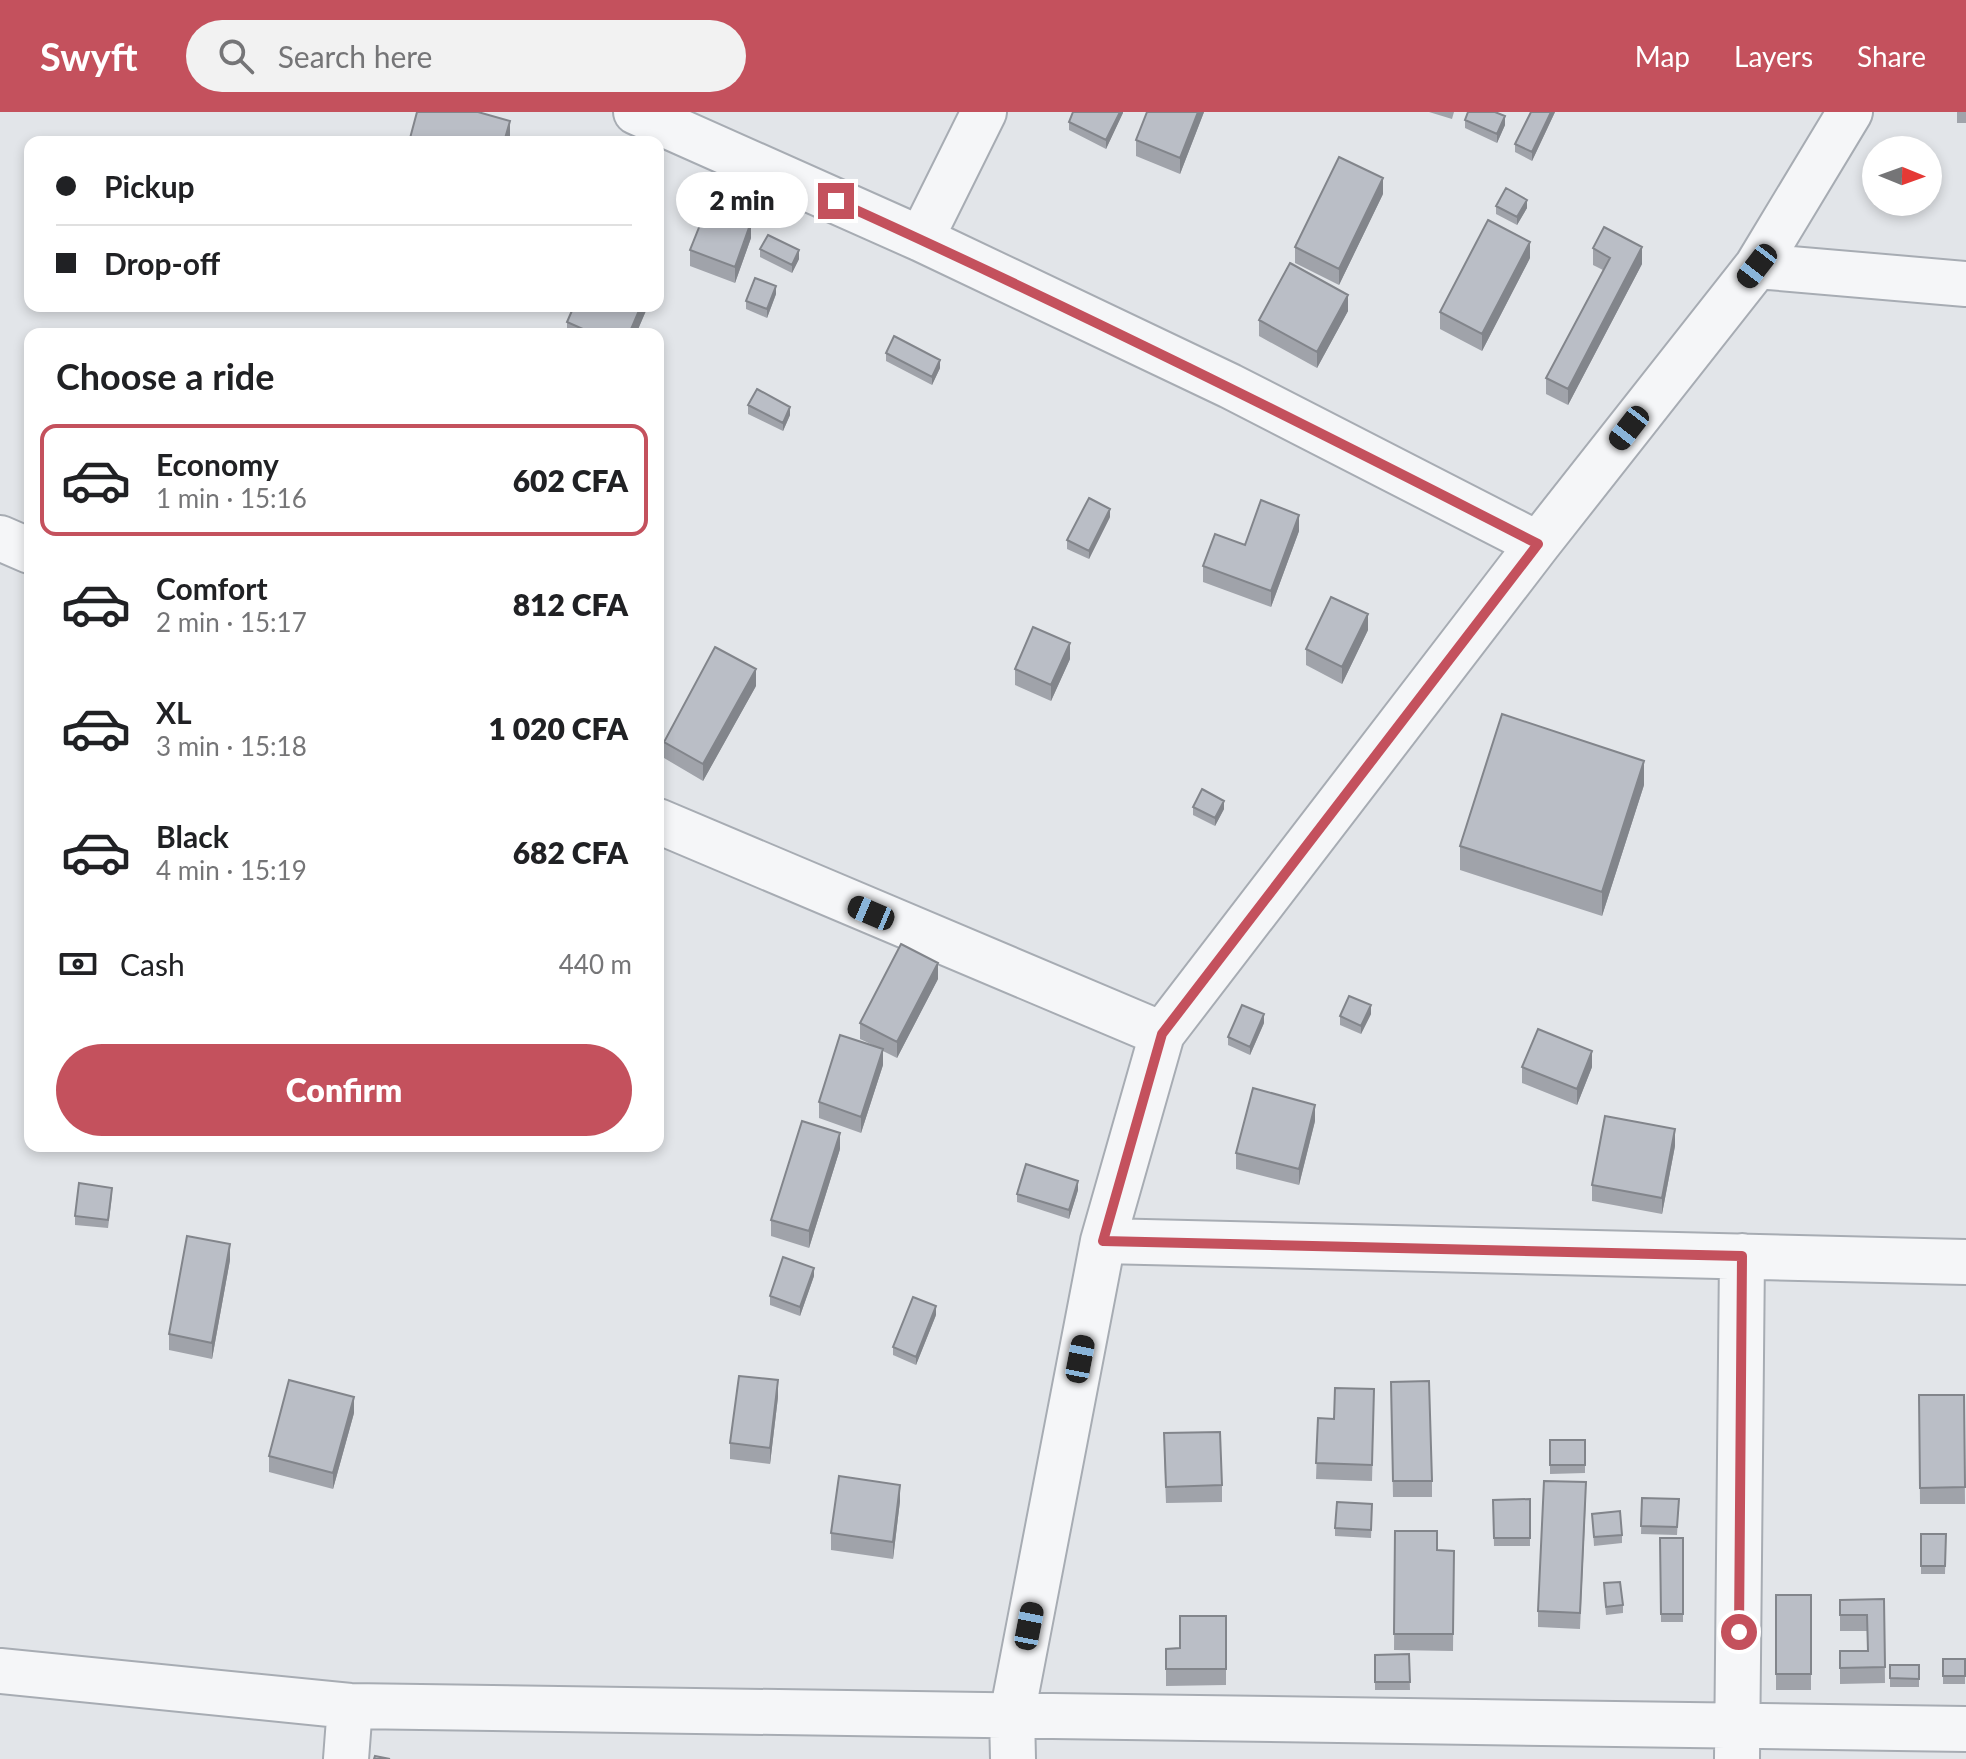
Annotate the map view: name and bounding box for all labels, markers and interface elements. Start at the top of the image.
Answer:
search box [186,20,746,92]
text: Swyft [40,33,138,79]
icon: search [214,34,258,78]
text: Search here [278,38,432,74]
text: Map [1635,39,1690,73]
text: Layers [1734,39,1813,73]
text: Share [1857,39,1926,73]
north arrow [1862,136,1942,216]
map controls [1862,136,1942,216]
text: Pickup [104,168,195,204]
callout: 2 min [676,173,808,229]
route end [818,183,854,219]
text: 2 min [710,184,774,216]
car [1733,240,1781,292]
text: Drop-off [104,245,220,281]
text: Choose a ride [56,354,275,398]
car [1605,402,1653,454]
icon: car [60,444,132,516]
text: Economy [156,446,279,482]
text: 602 CFA [513,462,628,498]
text: 1 min · 15:16 [156,482,307,514]
icon: car [60,568,132,640]
text: Comfort [156,570,268,606]
text: 812 CFA [513,586,628,622]
text: 2 min · 15:17 [156,606,307,638]
icon: car [60,692,132,764]
text: XL [156,694,192,730]
text: 1 020 CFA [488,710,628,746]
text: 3 min · 15:18 [156,730,307,762]
icon: car [60,816,132,888]
text: Black [156,818,229,854]
text: 682 CFA [513,834,628,870]
text: 4 min · 15:19 [156,854,307,886]
car [844,893,898,933]
icon: cash [56,942,100,986]
text: Cash [120,946,185,982]
text: 440 m [559,948,632,980]
button: Confirm [56,1044,632,1136]
car [1064,1333,1096,1385]
car [1013,1600,1045,1652]
route start [1721,1614,1757,1650]

